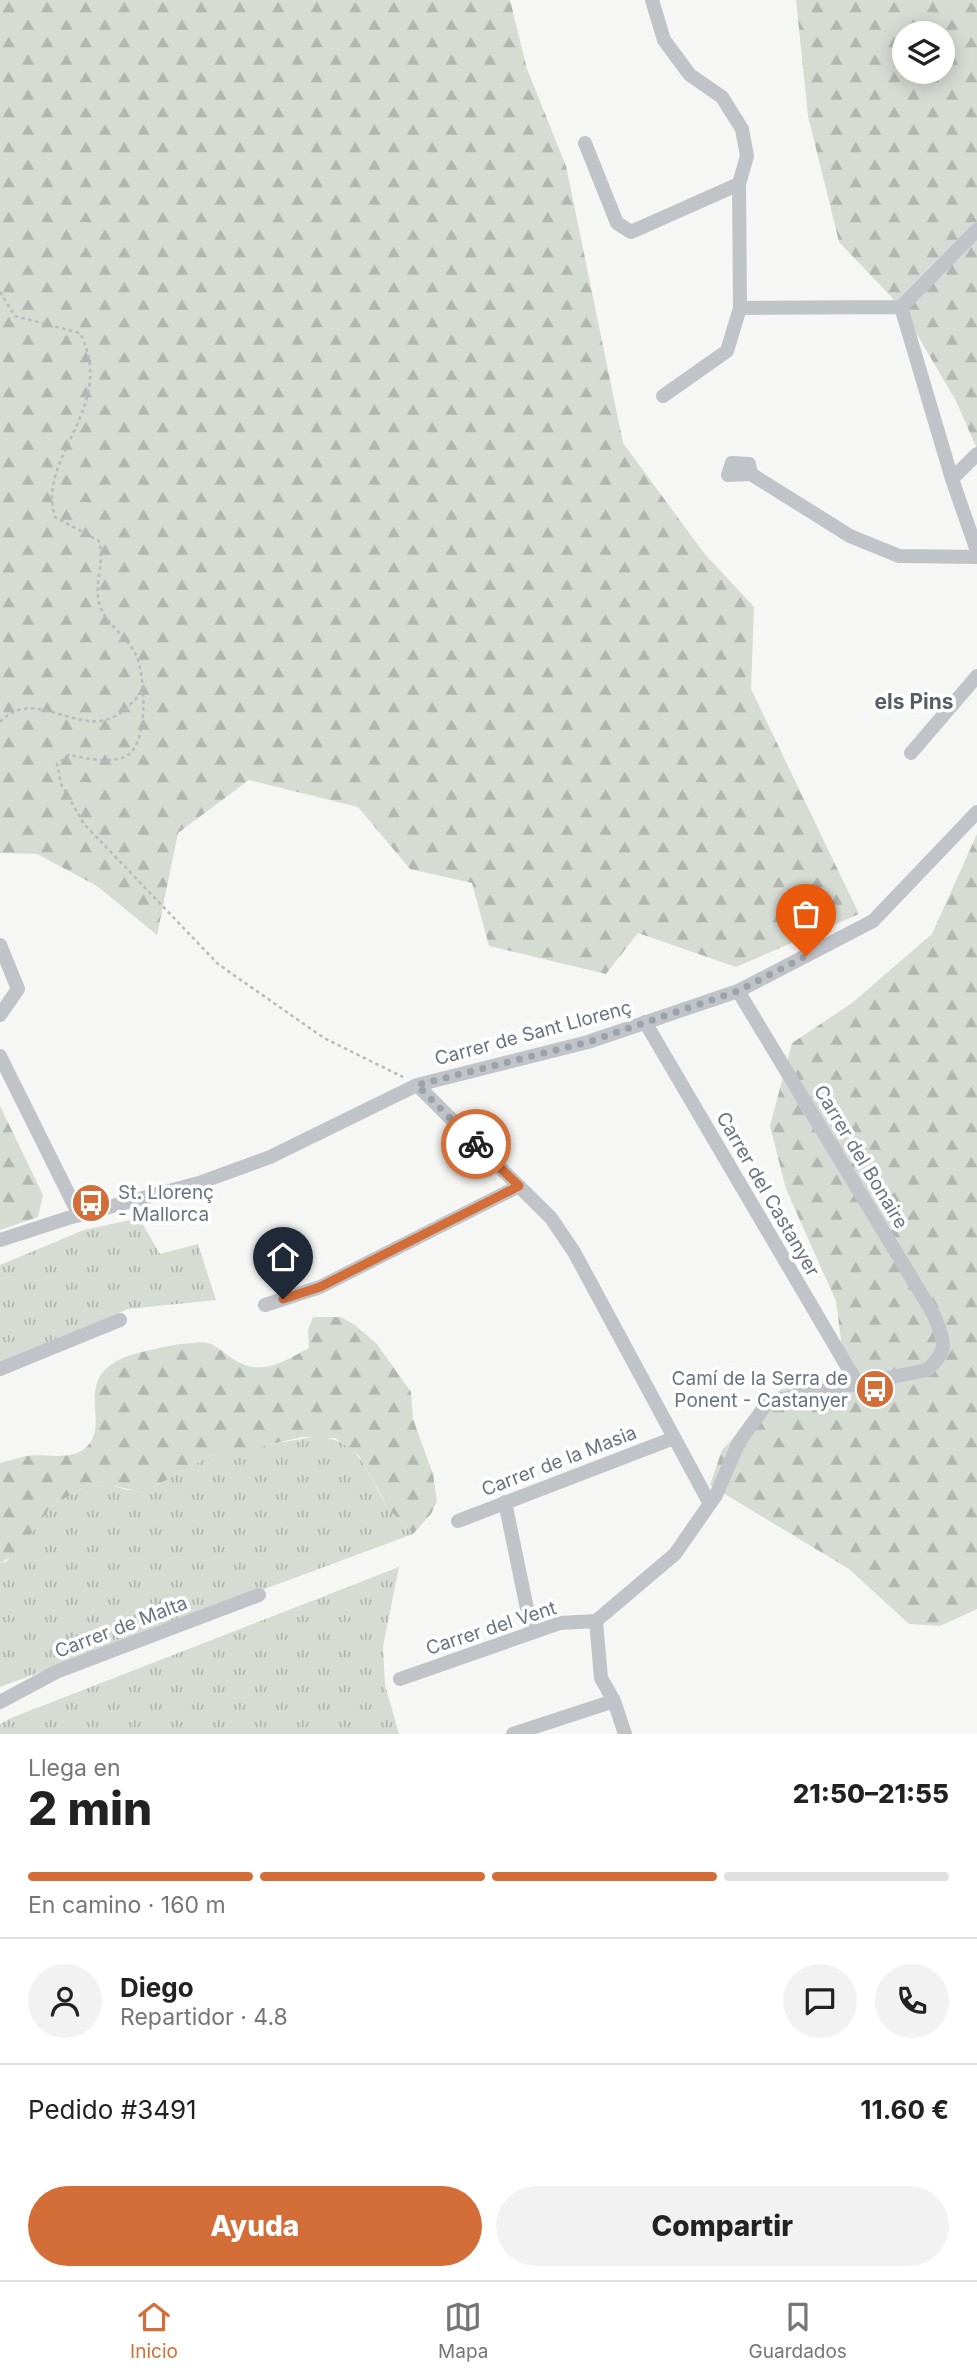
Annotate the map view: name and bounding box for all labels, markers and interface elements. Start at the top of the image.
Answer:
map controls [892,21,955,84]
button: layers [892,21,955,84]
district label: els Pins [874,689,954,714]
pin [776,884,836,956]
icon: bag [787,895,825,933]
street label: Carrer de Sant Llorenç [432,996,634,1070]
street label: Carrer del Bonaire [809,1081,913,1233]
street label: Carrer del Castanyer [712,1108,824,1280]
courier [441,1109,511,1179]
icon: bike [457,1125,495,1163]
place label: St. Llorenç - Mallorca [118,1181,214,1226]
bus stop icon: St. Llorenç - Mallorca [70,1182,112,1224]
pin [253,1227,313,1299]
icon: home [264,1238,302,1276]
place label: Camí de la Serra de Ponent - Castanyer [672,1367,848,1412]
bus stop icon: Camí de la Serra de Ponent - Castanyer [854,1368,896,1410]
street label: Carrer de la Masia [478,1421,640,1501]
street label: Carrer de Malta [51,1591,191,1663]
street label: Carrer del Vent [423,1596,559,1660]
text: Llega en [28,1754,120,1782]
text: 21:50–21:55 [793,1778,949,1809]
text: 2 min [28,1780,152,1836]
text: En camino · 160 m [28,1891,226,1919]
button: person [28,1964,102,2038]
button: chat [783,1964,857,2038]
button: phone [875,1964,949,2038]
text: Diego [120,1972,194,2003]
text: Repartidor · 4.8 [120,2003,288,2031]
text: Pedido #3491 [28,2094,197,2125]
text: 11.60 € [860,2094,949,2125]
button: Ayuda [28,2186,482,2266]
button: Compartir [496,2186,949,2266]
tab: Inicio [130,2298,178,2363]
tab: Mapa [438,2298,488,2363]
tab: Guardados [749,2298,847,2363]

